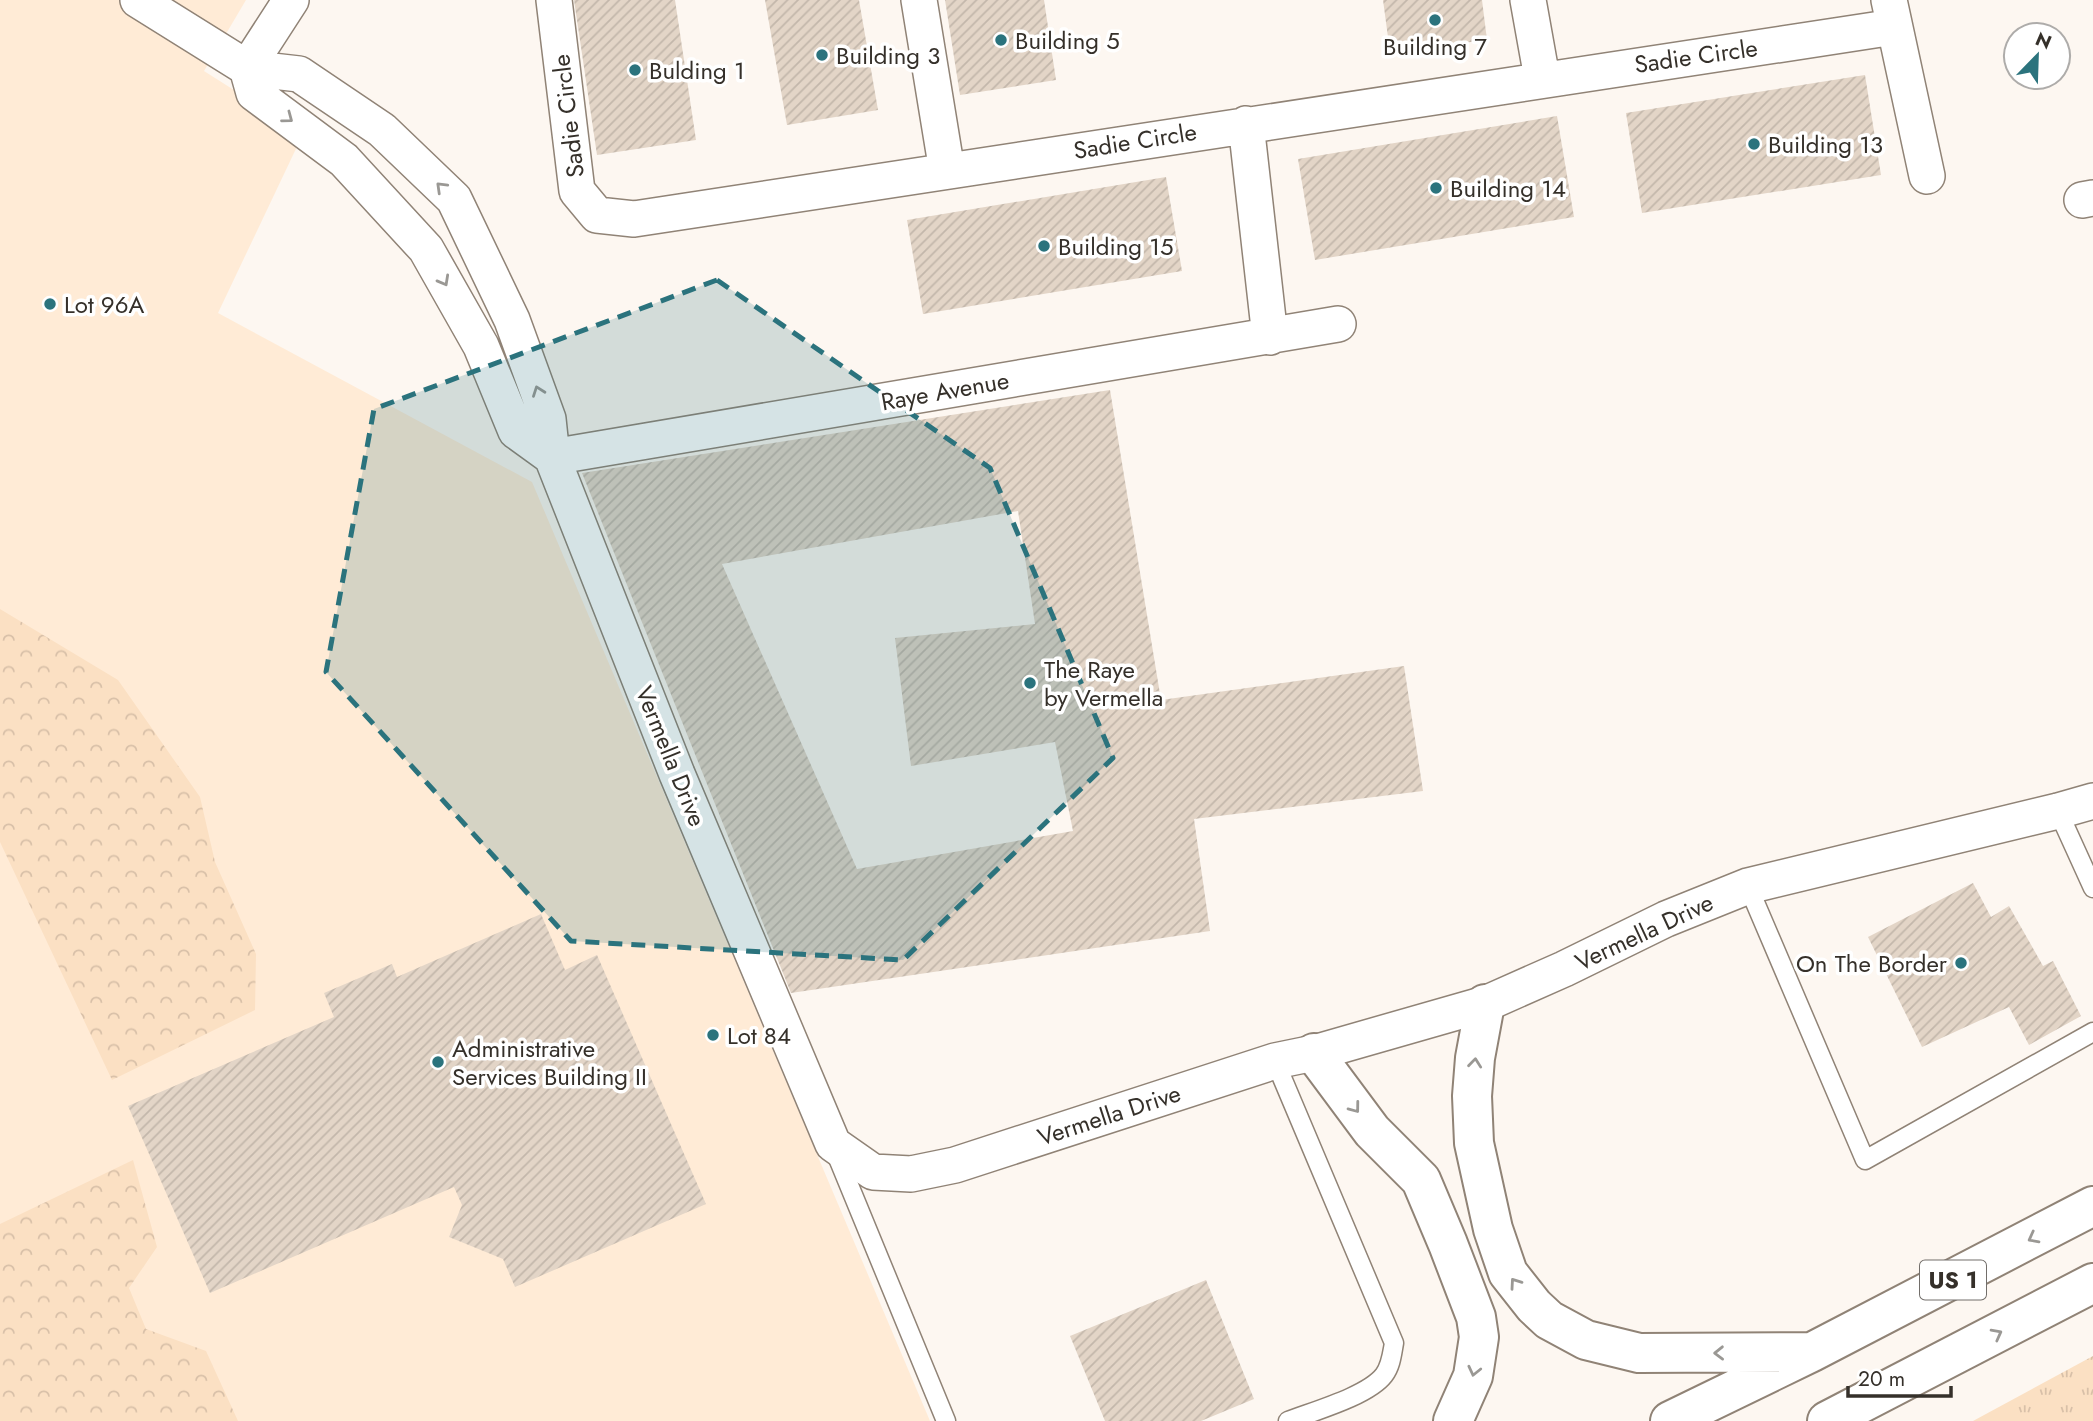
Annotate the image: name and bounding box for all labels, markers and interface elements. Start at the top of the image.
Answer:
marker: Building 7 [1427,12,1443,28]
north arrow [2002,21,2072,91]
place label: Building 5 [1015,23,1120,58]
text: N [2031,25,2056,56]
place label: Building 7 [1383,29,1487,64]
street label: Sadie Circle [1632,30,1760,82]
marker: Building 5 [993,32,1009,48]
place label: Building 3 [836,38,940,73]
marker: Building 3 [814,47,830,63]
street label: Sadie Circle [543,52,593,180]
place label: Bulding 1 [649,53,745,88]
marker: Bulding 1 [627,62,643,78]
one-way arrow [280,110,293,123]
street label: Sadie Circle [1071,114,1199,168]
place label: Building 13 [1768,127,1883,162]
marker: Building 13 [1746,136,1762,152]
place label: Building 14 [1450,171,1566,206]
marker: Building 14 [1428,180,1444,196]
one-way arrow [436,182,449,195]
place label: Building 15 [1058,229,1174,264]
marker: Building 15 [1036,238,1052,254]
one-way arrow [436,273,449,286]
place label: Lot 96A [64,287,145,322]
marker: Lot 96A [42,296,58,312]
street label: Raye Avenue [878,363,1012,419]
one-way arrow [532,385,546,397]
place label: The Raye by Vermella [1044,652,1163,715]
marker: The Raye by Vermella [1022,675,1038,691]
street label: Vermella Drive [627,680,715,832]
street label: Vermella Drive [1569,885,1719,979]
place label: On The Border [1796,946,1948,981]
marker: On The Border [1953,955,1969,971]
place label: Lot 84 [727,1018,791,1053]
marker: Lot 84 [705,1027,721,1043]
place label: Administrative Services Building II [452,1031,647,1094]
marker: Administrative Services Building II [430,1054,446,1070]
one-way arrow [1467,1057,1482,1068]
street label: Vermella Drive [1033,1075,1185,1155]
one-way arrow [1346,1100,1359,1112]
one-way arrow [2028,1230,2040,1244]
road number: US 1 [1920,1260,1986,1300]
one-way arrow [1511,1278,1523,1291]
one-way arrow [1990,1329,2002,1343]
one-way arrow [1714,1345,1724,1361]
scale bar [1848,1354,1951,1398]
text: 20 m [1858,1364,1905,1394]
one-way arrow [1467,1365,1482,1377]

